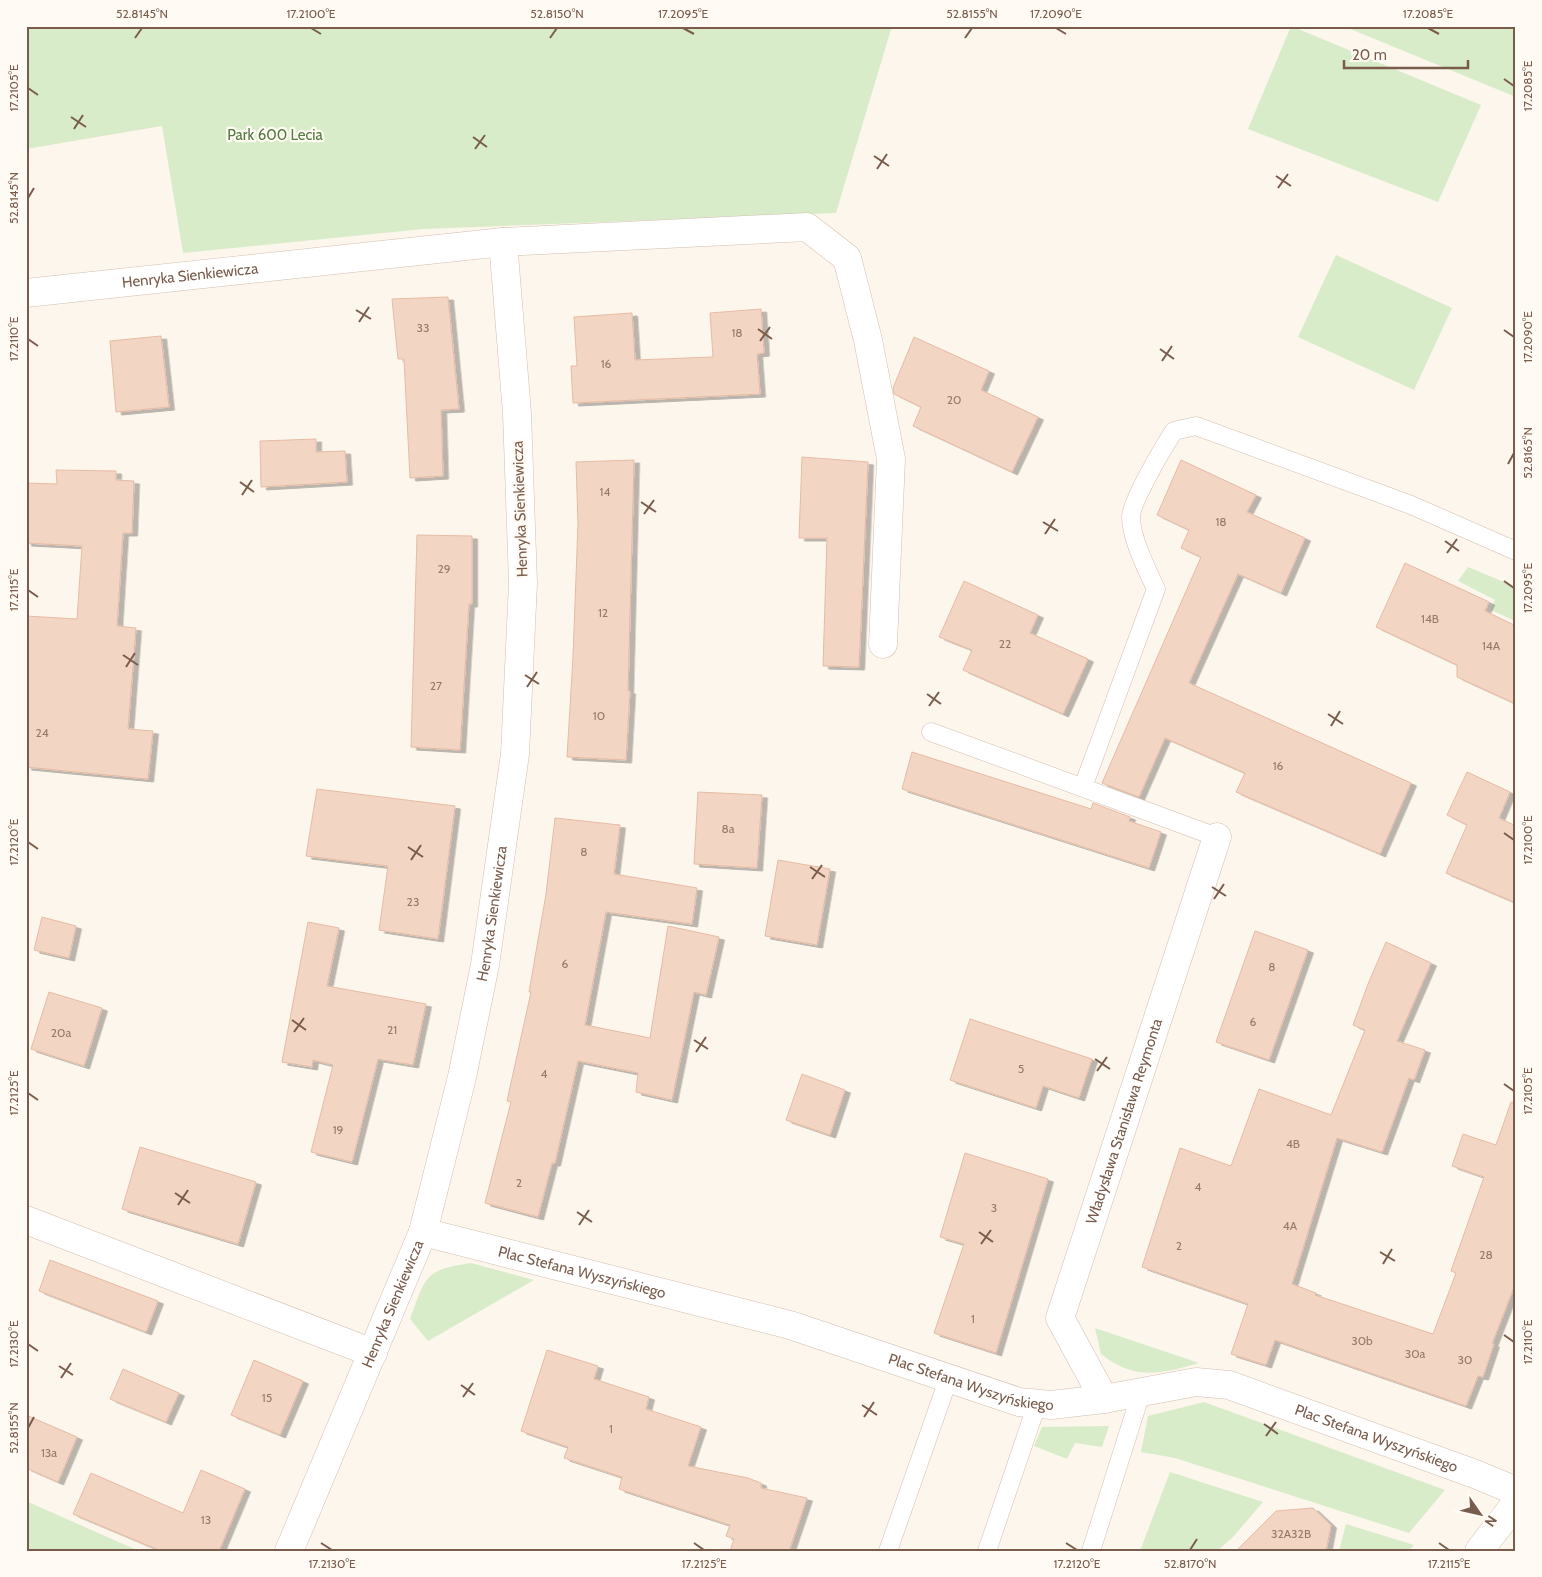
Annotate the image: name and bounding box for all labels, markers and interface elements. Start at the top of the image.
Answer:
text: 52.8145°N [116,6,168,21]
text: 17.2100°E [286,6,336,21]
text: 52.8150°N [530,6,584,21]
text: 17.2095°E [658,6,708,21]
text: 52.8155°N [946,6,998,21]
text: 17.2090°E [1030,6,1082,21]
text: 17.2085°E [1403,6,1454,21]
scale bar [1344,38,1468,70]
text: 20 m [1352,46,1387,64]
text: 17.2085°E [1520,60,1535,111]
text: 17.2105°E [6,64,21,112]
park label: Park 600 Lecia [227,126,324,144]
text: 52.8145°N [6,172,21,224]
street label: Henryka Sienkiewicza [121,259,260,292]
text: 17.2090°E [1520,311,1535,363]
text: 17.2110°E [6,316,21,361]
house number: 33 [417,320,429,335]
house number: 18 [731,325,743,340]
house number: 16 [601,356,612,371]
house number: 20 [947,392,961,407]
text: 52.8165°N [1520,427,1535,479]
street label: Henryka Sienkiewicza [509,440,531,578]
house number: 14 [600,484,610,499]
house number: 18 [1215,514,1227,529]
house number: 29 [437,561,451,576]
text: 17.2095°E [1520,563,1535,613]
text: 17.2115°E [6,568,21,611]
house number: 12 [598,605,608,620]
house number: 14B [1421,611,1439,626]
house number: 22 [999,636,1011,651]
house number: 14A [1482,638,1501,653]
house number: 27 [430,678,442,693]
house number: 10 [593,708,605,723]
house number: 24 [35,725,49,740]
house number: 16 [1273,758,1284,773]
text: 17.2100°E [1520,815,1535,865]
text: 17.2120°E [6,818,21,865]
house number: 8a [721,821,735,836]
street label: Henryka Sienkiewicza [473,844,511,983]
house number: 8 [580,844,588,859]
house number: 23 [407,894,419,909]
house number: 6 [562,956,569,971]
house number: 8 [1268,959,1276,974]
house number: 6 [1250,1014,1257,1029]
street label: Władysława Stanisława Reymonta [1082,1015,1166,1227]
house number: 21 [387,1022,397,1037]
house number: 20a [51,1025,71,1040]
house number: 5 [1018,1061,1024,1076]
house number: 4 [541,1066,548,1081]
text: 17.2105°E [1520,1067,1535,1115]
text: 17.2125°E [6,1070,21,1116]
house number: 19 [333,1122,344,1137]
house number: 4B [1286,1136,1300,1151]
house number: 2 [516,1175,522,1190]
house number: 4 [1195,1179,1202,1194]
house number: 3 [991,1200,997,1215]
house number: 4A [1283,1218,1298,1233]
street label: Henryka Sienkiewicza [358,1237,428,1370]
house number: 2 [1176,1238,1182,1253]
street label: Plac Stefana Wyszyńskiego [496,1242,668,1302]
house number: 28 [1479,1247,1493,1262]
house number: 1 [971,1311,975,1326]
text: 17.2110°E [1520,1319,1535,1364]
text: 17.2130°E [6,1320,21,1368]
house number: 30b [1351,1333,1373,1348]
house number: 30a [1405,1346,1426,1361]
street label: Plac Stefana Wyszyńskiego [886,1350,1055,1414]
house number: 30 [1458,1352,1472,1367]
house number: 15 [262,1390,272,1405]
street label: Plac Stefana Wyszyńskiego [1292,1401,1460,1476]
text: 52.8155°N [6,1402,21,1454]
house number: 1 [609,1421,613,1436]
house number: 13a [41,1445,57,1460]
north arrow [1454,1490,1504,1540]
house number: 13 [201,1512,211,1527]
text: N [1481,1512,1501,1530]
house number: 32A32B [1271,1526,1311,1541]
text: 17.2130°E [308,1556,356,1571]
text: 17.2125°E [681,1556,727,1571]
text: 17.2120°E [1054,1556,1101,1571]
text: 52.8170°N [1164,1556,1216,1571]
text: 17.2115°E [1428,1556,1471,1571]

